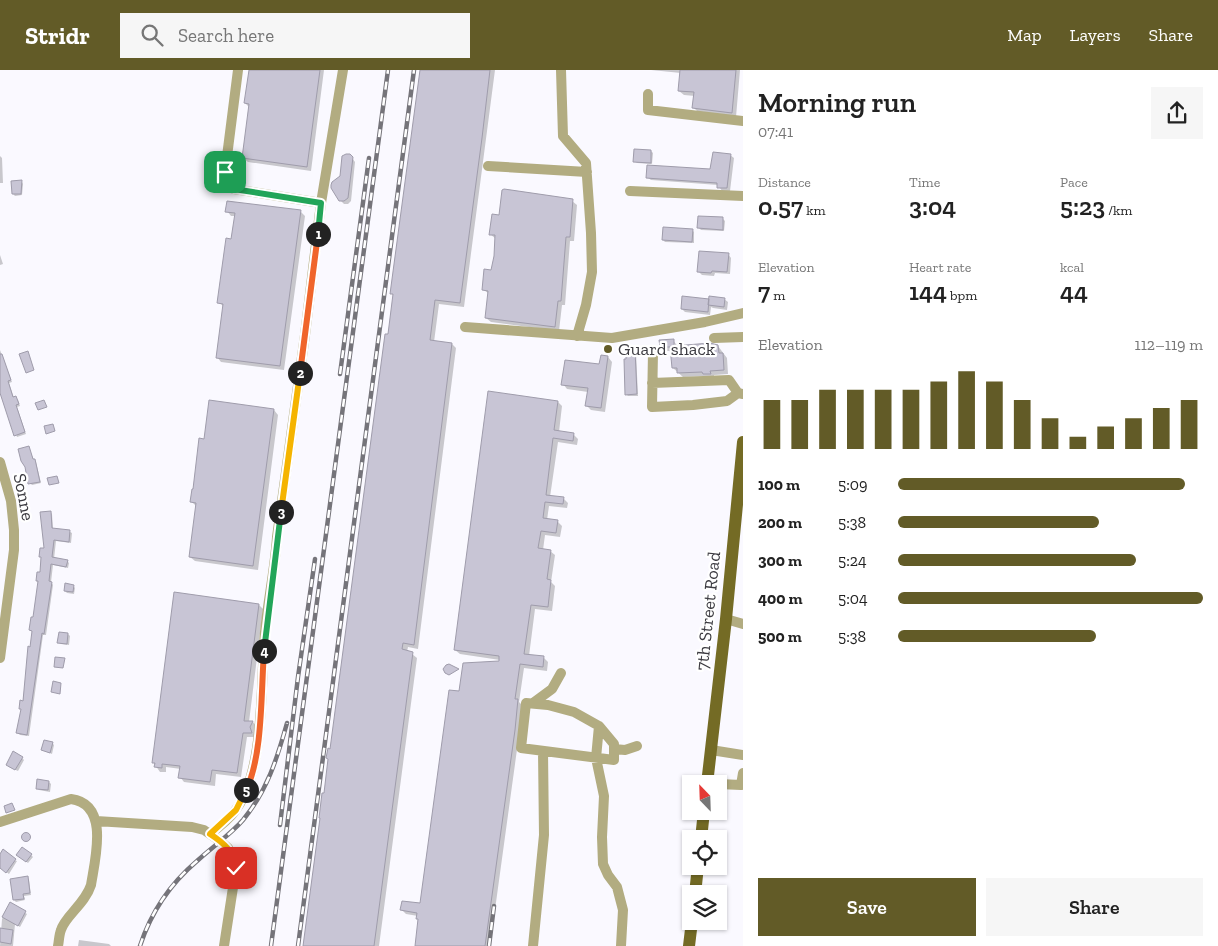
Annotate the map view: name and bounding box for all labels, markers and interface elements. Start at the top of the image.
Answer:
search box [120,13,470,58]
text: Stridr [25,21,90,50]
icon: search [138,21,166,49]
text: Search here [178,24,274,47]
text: Map [1007,24,1042,46]
text: Layers [1070,24,1121,46]
text: Share [1149,24,1193,46]
text: Morning run [758,86,916,119]
button: share [1151,87,1203,139]
text: 07:41 [758,122,793,141]
pin [204,151,246,193]
icon: arrive [211,158,239,186]
text: Distance [758,174,811,191]
text: Time [909,174,940,191]
text: Pace [1060,174,1088,191]
text: 0.57 [758,191,803,221]
text: 3:04 [909,191,956,221]
text: 5:23 [1060,191,1105,221]
text: km [803,202,826,219]
text: /km [1105,202,1132,219]
pin: 1 [306,222,330,246]
text: 1 [316,226,321,243]
text: Elevation [758,259,815,276]
text: Heart rate [909,259,971,276]
text: kcal [1060,259,1084,276]
text: 7 [758,276,770,306]
text: 144 [909,276,947,306]
text: 44 [1060,276,1088,306]
text: m [770,287,785,304]
text: bpm [947,287,977,304]
text: Elevation [758,335,823,354]
text: 112–119 m [1135,335,1203,354]
place label: Guard shack [618,338,716,360]
marker: Guard shack [602,343,614,355]
pin: 2 [288,360,312,386]
text: 2 [297,365,304,382]
street label: Sonne [9,471,39,523]
text: 100 m [758,475,800,494]
text: 5:09 [838,475,868,494]
pin: 3 [268,500,294,524]
text: 3 [278,504,285,521]
text: 200 m [758,513,802,532]
text: 5:38 [838,513,866,532]
street label: 7th Street Road [691,550,725,672]
text: 300 m [758,551,802,570]
text: 5:24 [838,551,867,570]
text: 400 m [758,589,803,608]
text: 5:04 [838,589,868,608]
text: 500 m [758,627,802,646]
text: 5:38 [838,627,866,646]
pin: 4 [252,638,276,664]
text: 4 [261,643,268,660]
north arrow [682,775,728,820]
map controls [682,775,727,930]
pin: 5 [234,778,258,802]
text: 5 [243,782,250,799]
button: locate [682,830,727,875]
pin [215,847,257,889]
icon: check [222,854,250,882]
button: Save [758,878,976,936]
button: Share [986,878,1203,936]
button: layers [682,885,727,930]

